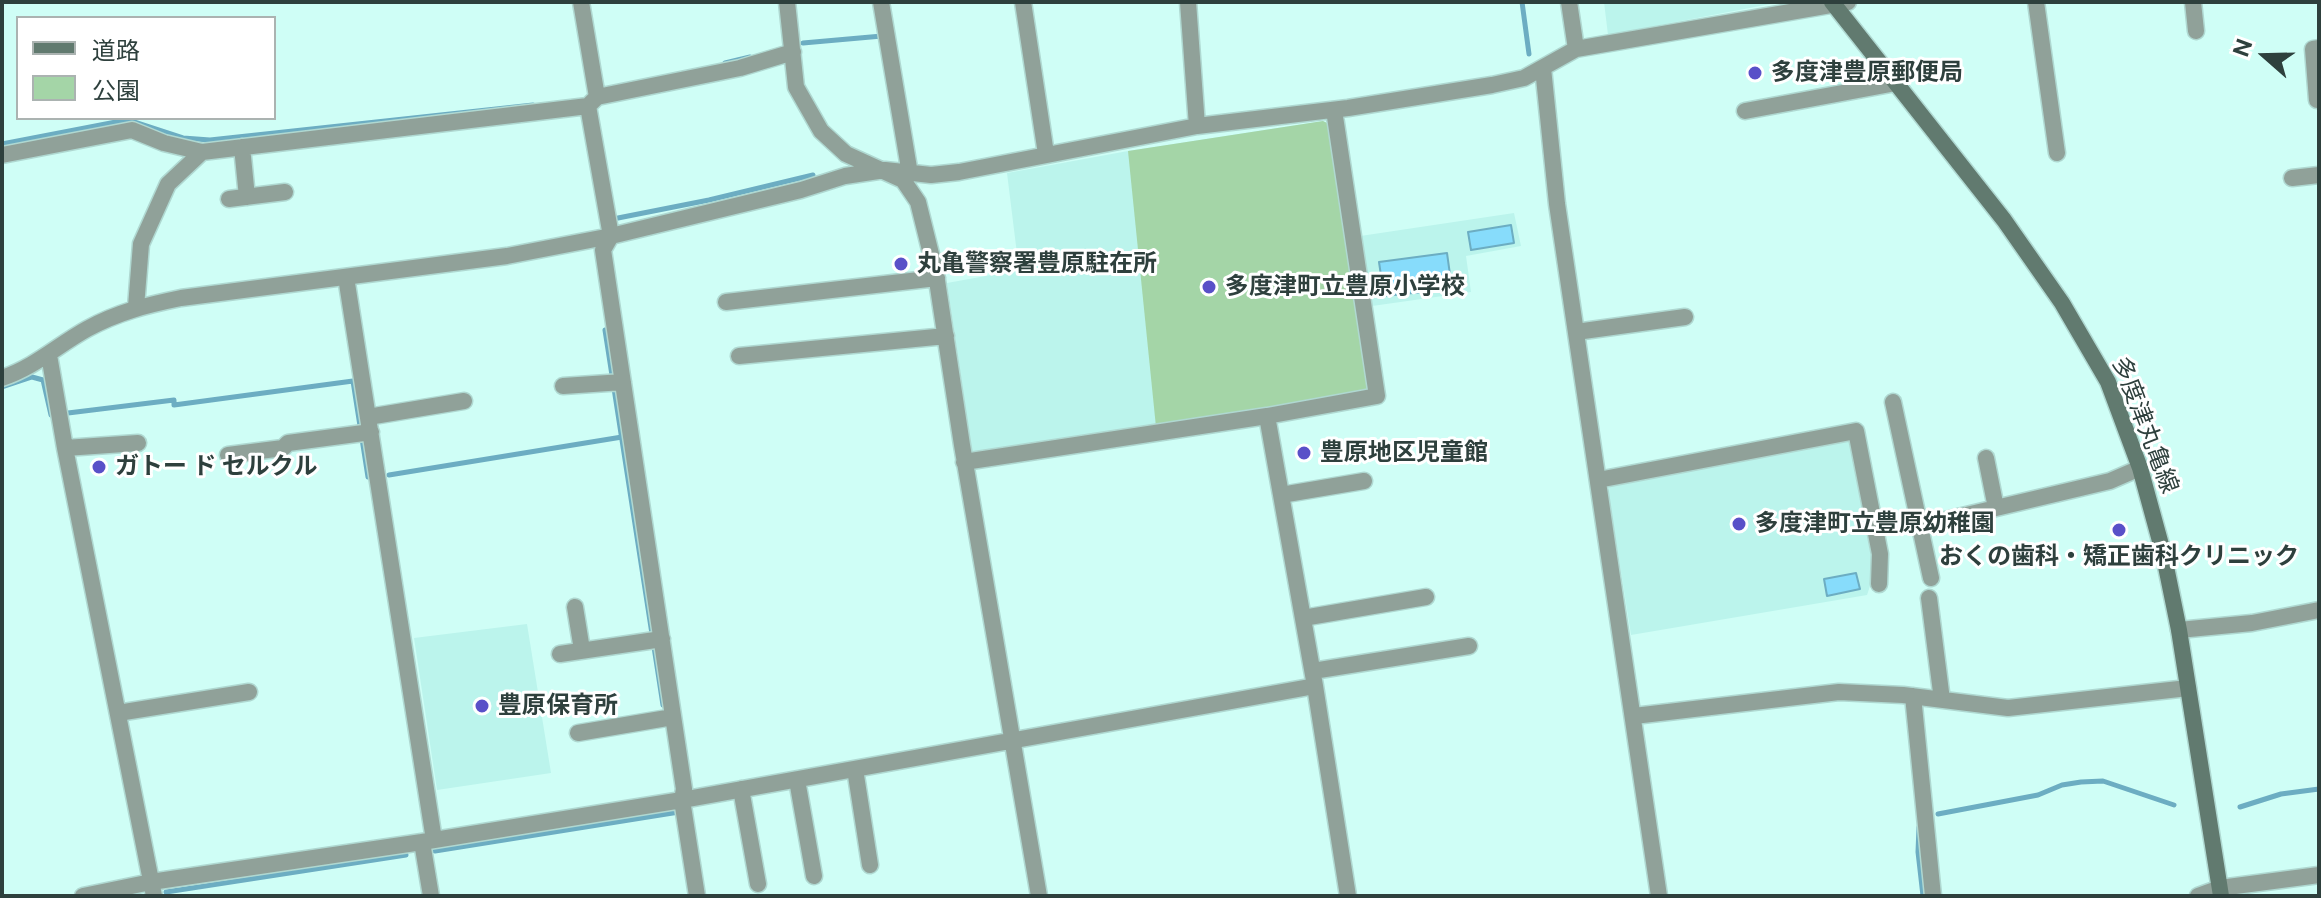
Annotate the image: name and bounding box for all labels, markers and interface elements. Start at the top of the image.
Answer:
legend [16,16,276,120]
north arrow [2225,16,2305,96]
text: N [2227,35,2258,60]
text: 道路 [92,36,140,64]
place label: 多度津豊原郵便局 [1771,59,1963,87]
marker: 多度津豊原郵便局 [1746,64,1764,82]
text: 公園 [92,76,140,104]
place label: 丸亀警察署豊原駐在所 [917,250,1157,278]
marker: 丸亀警察署豊原駐在所 [892,255,910,273]
place label: 多度津町立豊原小学校 [1225,273,1465,301]
marker: 多度津町立豊原小学校 [1200,278,1218,296]
street label: 多度津丸亀線 [2106,353,2184,497]
place label: 豊原地区児童館 [1320,439,1488,467]
marker: 豊原地区児童館 [1295,444,1313,462]
place label: ガトー ド セルクル [115,453,318,481]
marker: ガトー ド セルクル [90,458,108,476]
place label: 多度津町立豊原幼稚園 [1755,510,1995,538]
marker: 多度津町立豊原幼稚園 [1730,515,1748,533]
marker: おくの歯科・矯正歯科クリニック [2110,521,2128,539]
place label: おくの歯科・矯正歯科クリニック [1939,543,2299,571]
place label: 豊原保育所 [498,692,618,720]
marker: 豊原保育所 [473,697,491,715]

